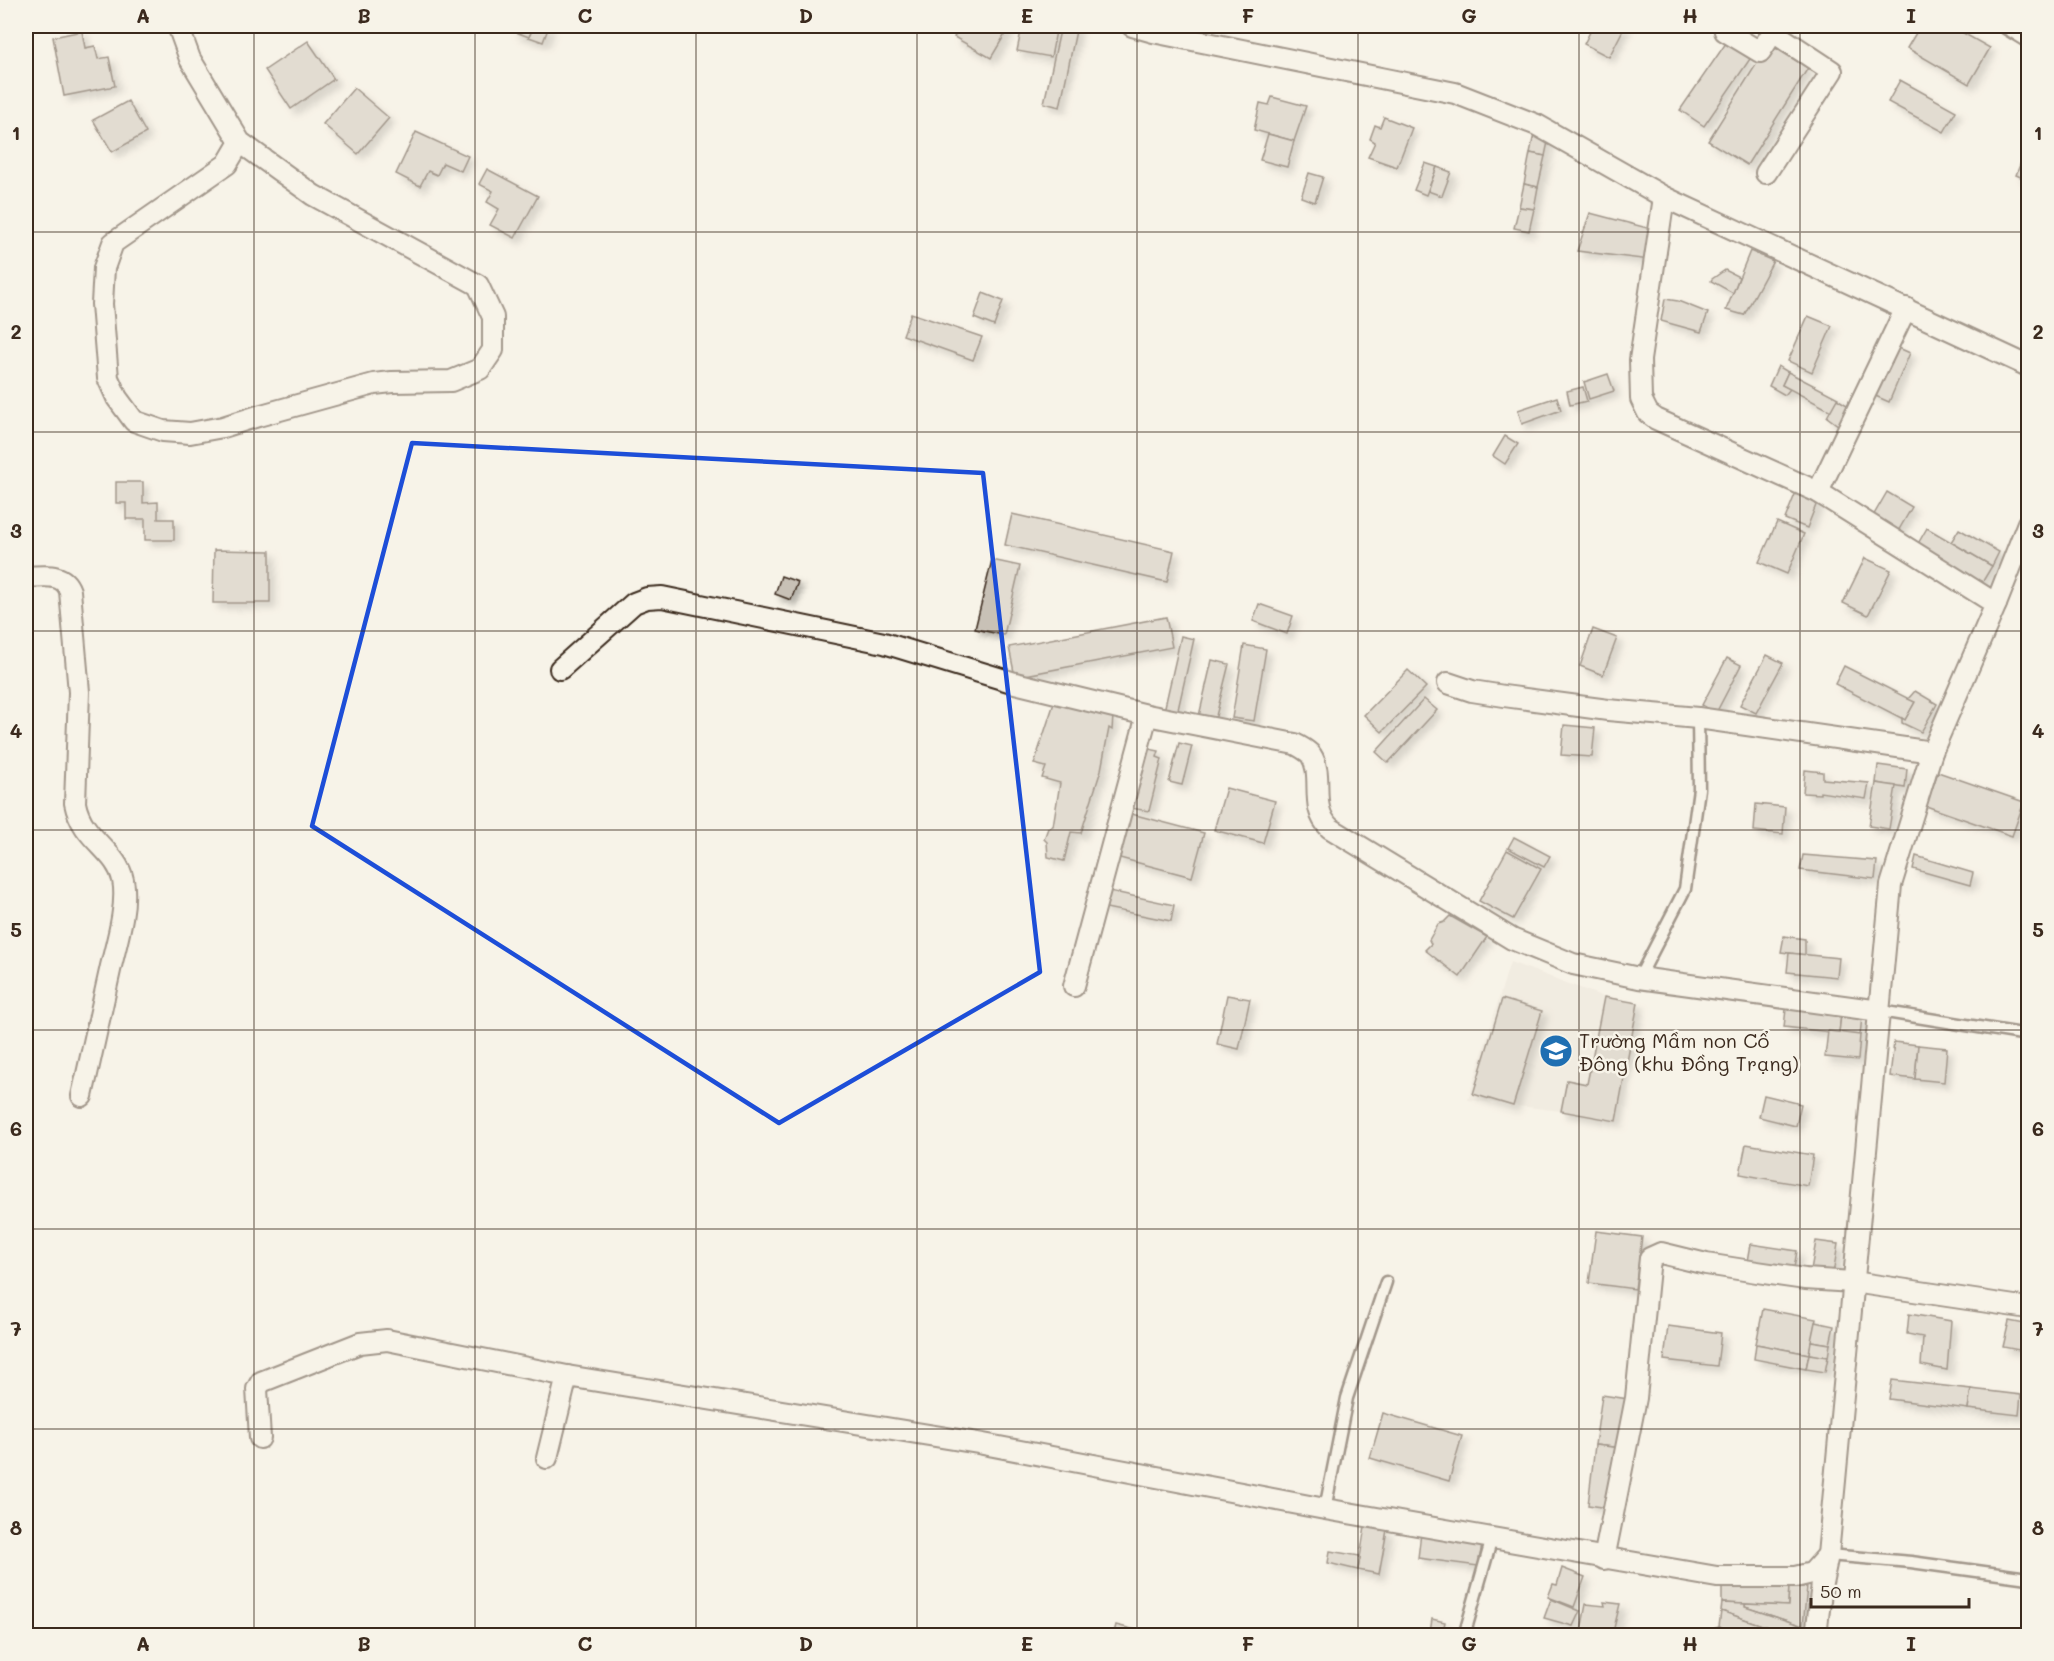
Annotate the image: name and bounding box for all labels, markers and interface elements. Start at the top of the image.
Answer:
text: A [136,2,150,28]
text: B [357,2,371,28]
text: C [578,2,593,28]
text: D [799,2,813,28]
text: E [1021,2,1033,28]
text: F [1242,2,1255,28]
text: G [1461,2,1477,28]
text: H [1682,2,1698,28]
text: I [1906,2,1916,28]
text: 1 [12,119,20,145]
text: 1 [2034,119,2042,145]
text: 2 [10,318,22,344]
text: 2 [2032,318,2044,344]
text: 3 [10,517,22,543]
text: 3 [2032,517,2044,543]
text: 4 [10,717,23,743]
text: 4 [2032,717,2045,743]
text: 5 [10,916,22,942]
text: 5 [2032,916,2044,942]
place label: Trường Mầm non Cổ Đông (khu Đồng Trạng) [1579,1027,1799,1076]
school or university icon: Trường Mầm non Cổ Đông (khu Đồng Trạng) [1538,1033,1574,1069]
text: 6 [10,1115,22,1141]
text: 6 [2032,1115,2044,1141]
text: 7 [10,1315,22,1341]
text: 7 [2032,1315,2044,1341]
text: 8 [10,1514,22,1540]
text: 8 [2032,1514,2044,1540]
scale bar [1811,1571,1968,1609]
text: 50 m [1820,1579,1862,1603]
text: A [136,1630,150,1656]
text: B [357,1630,371,1656]
text: C [578,1630,593,1656]
text: D [799,1630,813,1656]
text: E [1021,1630,1033,1656]
text: F [1242,1630,1255,1656]
text: G [1461,1630,1477,1656]
text: H [1682,1630,1698,1656]
text: I [1906,1630,1916,1656]

